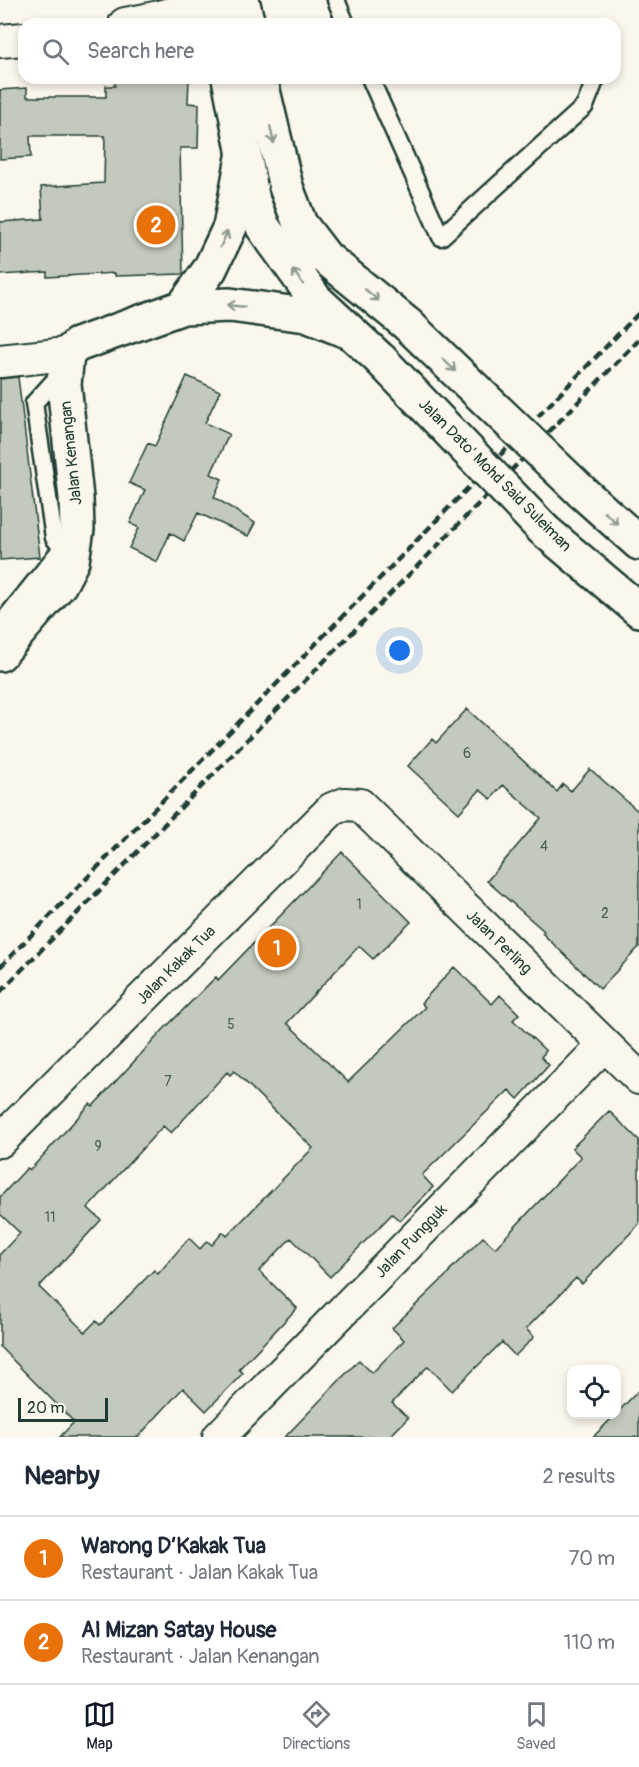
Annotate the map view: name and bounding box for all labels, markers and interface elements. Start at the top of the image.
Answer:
search box [18,18,621,84]
icon: search [39,35,72,68]
text: Search here [87,37,194,65]
one-way arrow [267,125,278,144]
pin: 2 [136,202,176,248]
one-way arrow [219,230,231,248]
one-way arrow [292,269,305,285]
one-way arrow [364,288,379,302]
one-way arrow [226,300,246,311]
one-way arrow [441,357,456,371]
street label: Jalan Dato' Mohd Said Suleiman [414,394,576,556]
street label: Jalan Kenangan [56,400,86,506]
one-way arrow [603,511,618,525]
your location [385,636,414,665]
house number: 6 [463,745,471,762]
house number: 4 [540,838,548,855]
house number: 1 [356,896,362,913]
street label: Jalan Perling [462,905,536,979]
house number: 2 [601,905,609,922]
street label: Jalan Kakak Tua [132,921,220,1009]
pin: 1 [258,926,296,970]
house number: 5 [227,1016,235,1033]
house number: 7 [164,1073,172,1090]
house number: 9 [94,1138,102,1155]
street label: Jalan Pungguk [371,1200,451,1282]
house number: 11 [45,1209,55,1226]
map controls [567,1365,621,1419]
button: locate [567,1365,621,1419]
scale bar [18,1395,108,1422]
text: 20 m [27,1398,65,1418]
text: Nearby [24,1460,100,1492]
text: 2 results [543,1464,615,1489]
text: Warong D’Kakak Tua [81,1532,266,1560]
text: 1 [40,1546,47,1571]
text: 70 m [569,1546,615,1571]
text: Restaurant · Jalan Kakak Tua [81,1560,318,1585]
text: Al Mizan Satay House [81,1616,276,1644]
text: 2 [38,1630,49,1655]
text: 110 m [564,1630,615,1655]
text: Restaurant · Jalan Kenangan [81,1644,320,1669]
tab: Map [83,1698,116,1754]
tab: Directions [282,1698,350,1754]
tab: Saved [516,1698,556,1754]

